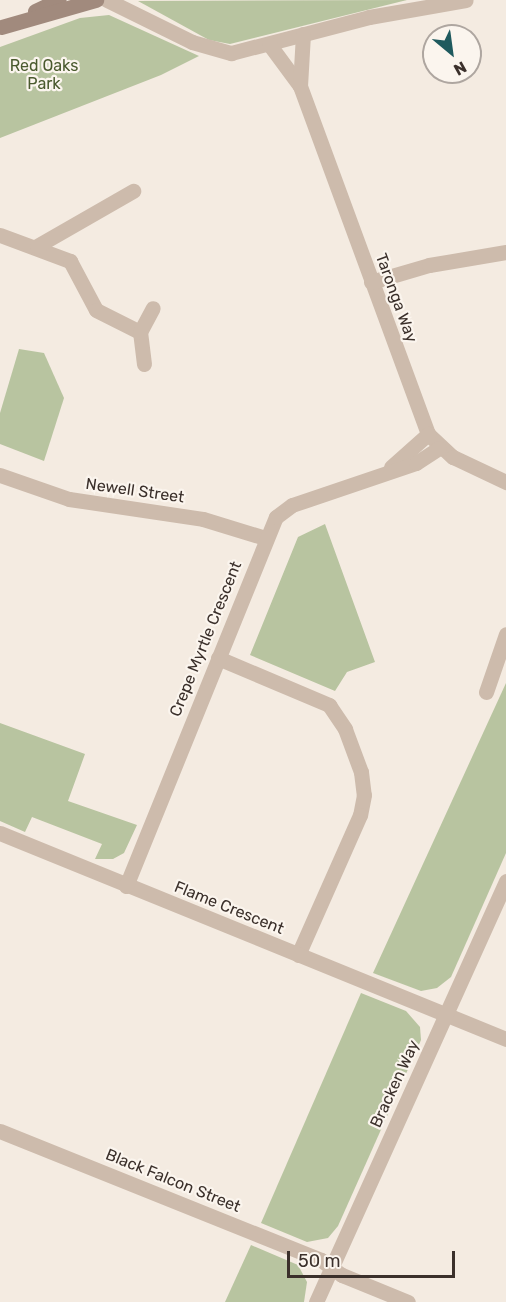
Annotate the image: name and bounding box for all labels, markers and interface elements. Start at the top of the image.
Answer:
north arrow [422,24,482,84]
park label: Red Oaks Park [10,56,78,94]
text: N [450,57,470,80]
street label: Taronga Way [371,251,421,345]
street label: Newell Street [84,475,186,507]
street label: Crepe Myrtle Crescent [166,558,246,720]
street label: Flame Crescent [171,877,287,939]
street label: Bracken Way [366,1037,424,1131]
street label: Black Falcon Street [103,1145,243,1217]
scale bar [290,1239,458,1277]
text: 50 m [298,1250,341,1272]

